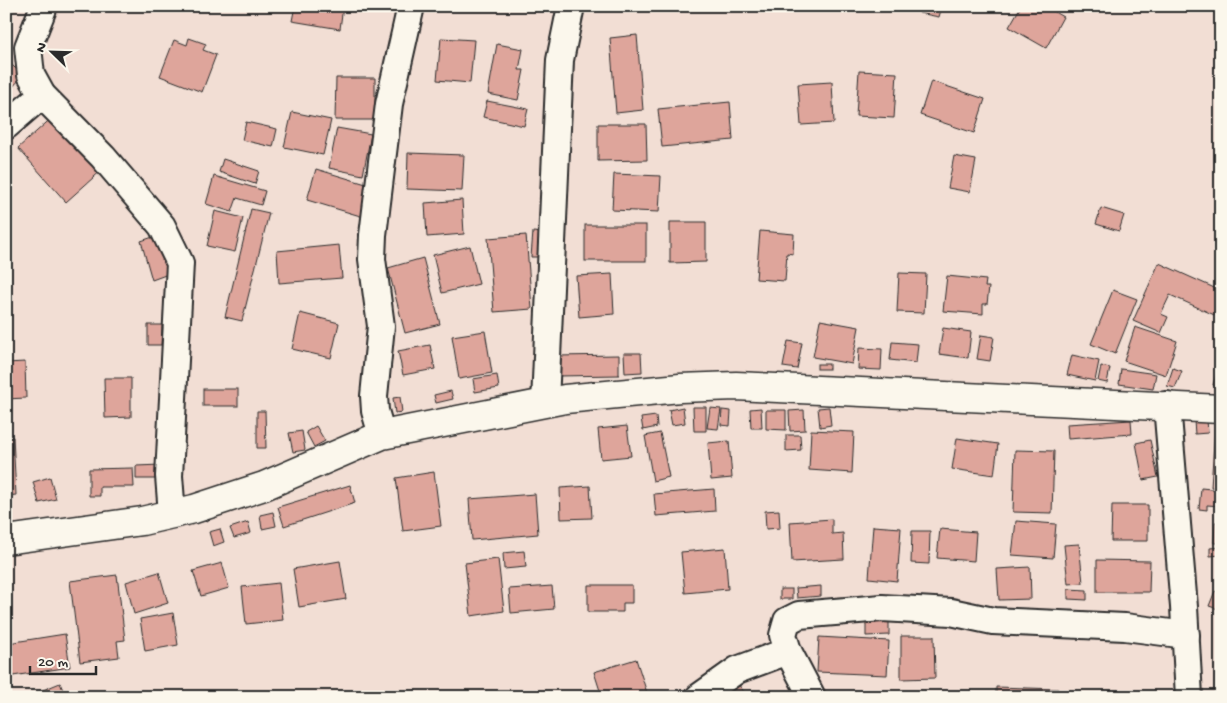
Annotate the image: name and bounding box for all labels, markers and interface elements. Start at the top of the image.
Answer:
north arrow [28,28,78,78]
text: N [33,40,52,55]
scale bar [30,643,96,675]
text: 20 m [38,654,68,672]

